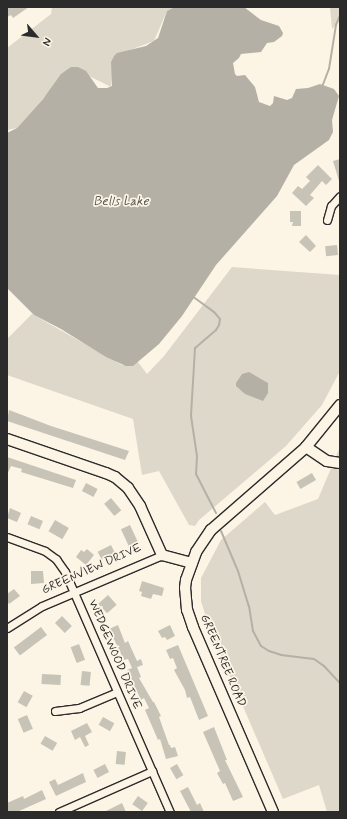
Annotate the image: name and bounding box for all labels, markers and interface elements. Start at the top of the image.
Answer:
north arrow [16,16,56,56]
text: N [39,35,54,48]
water label: Bells Lake [92,194,150,210]
street label: GREENVIEW DRIVE [40,541,144,599]
street label: WEDGEWOOD DRIVE [84,597,144,713]
street label: GREENTREE ROAD [196,612,248,710]

